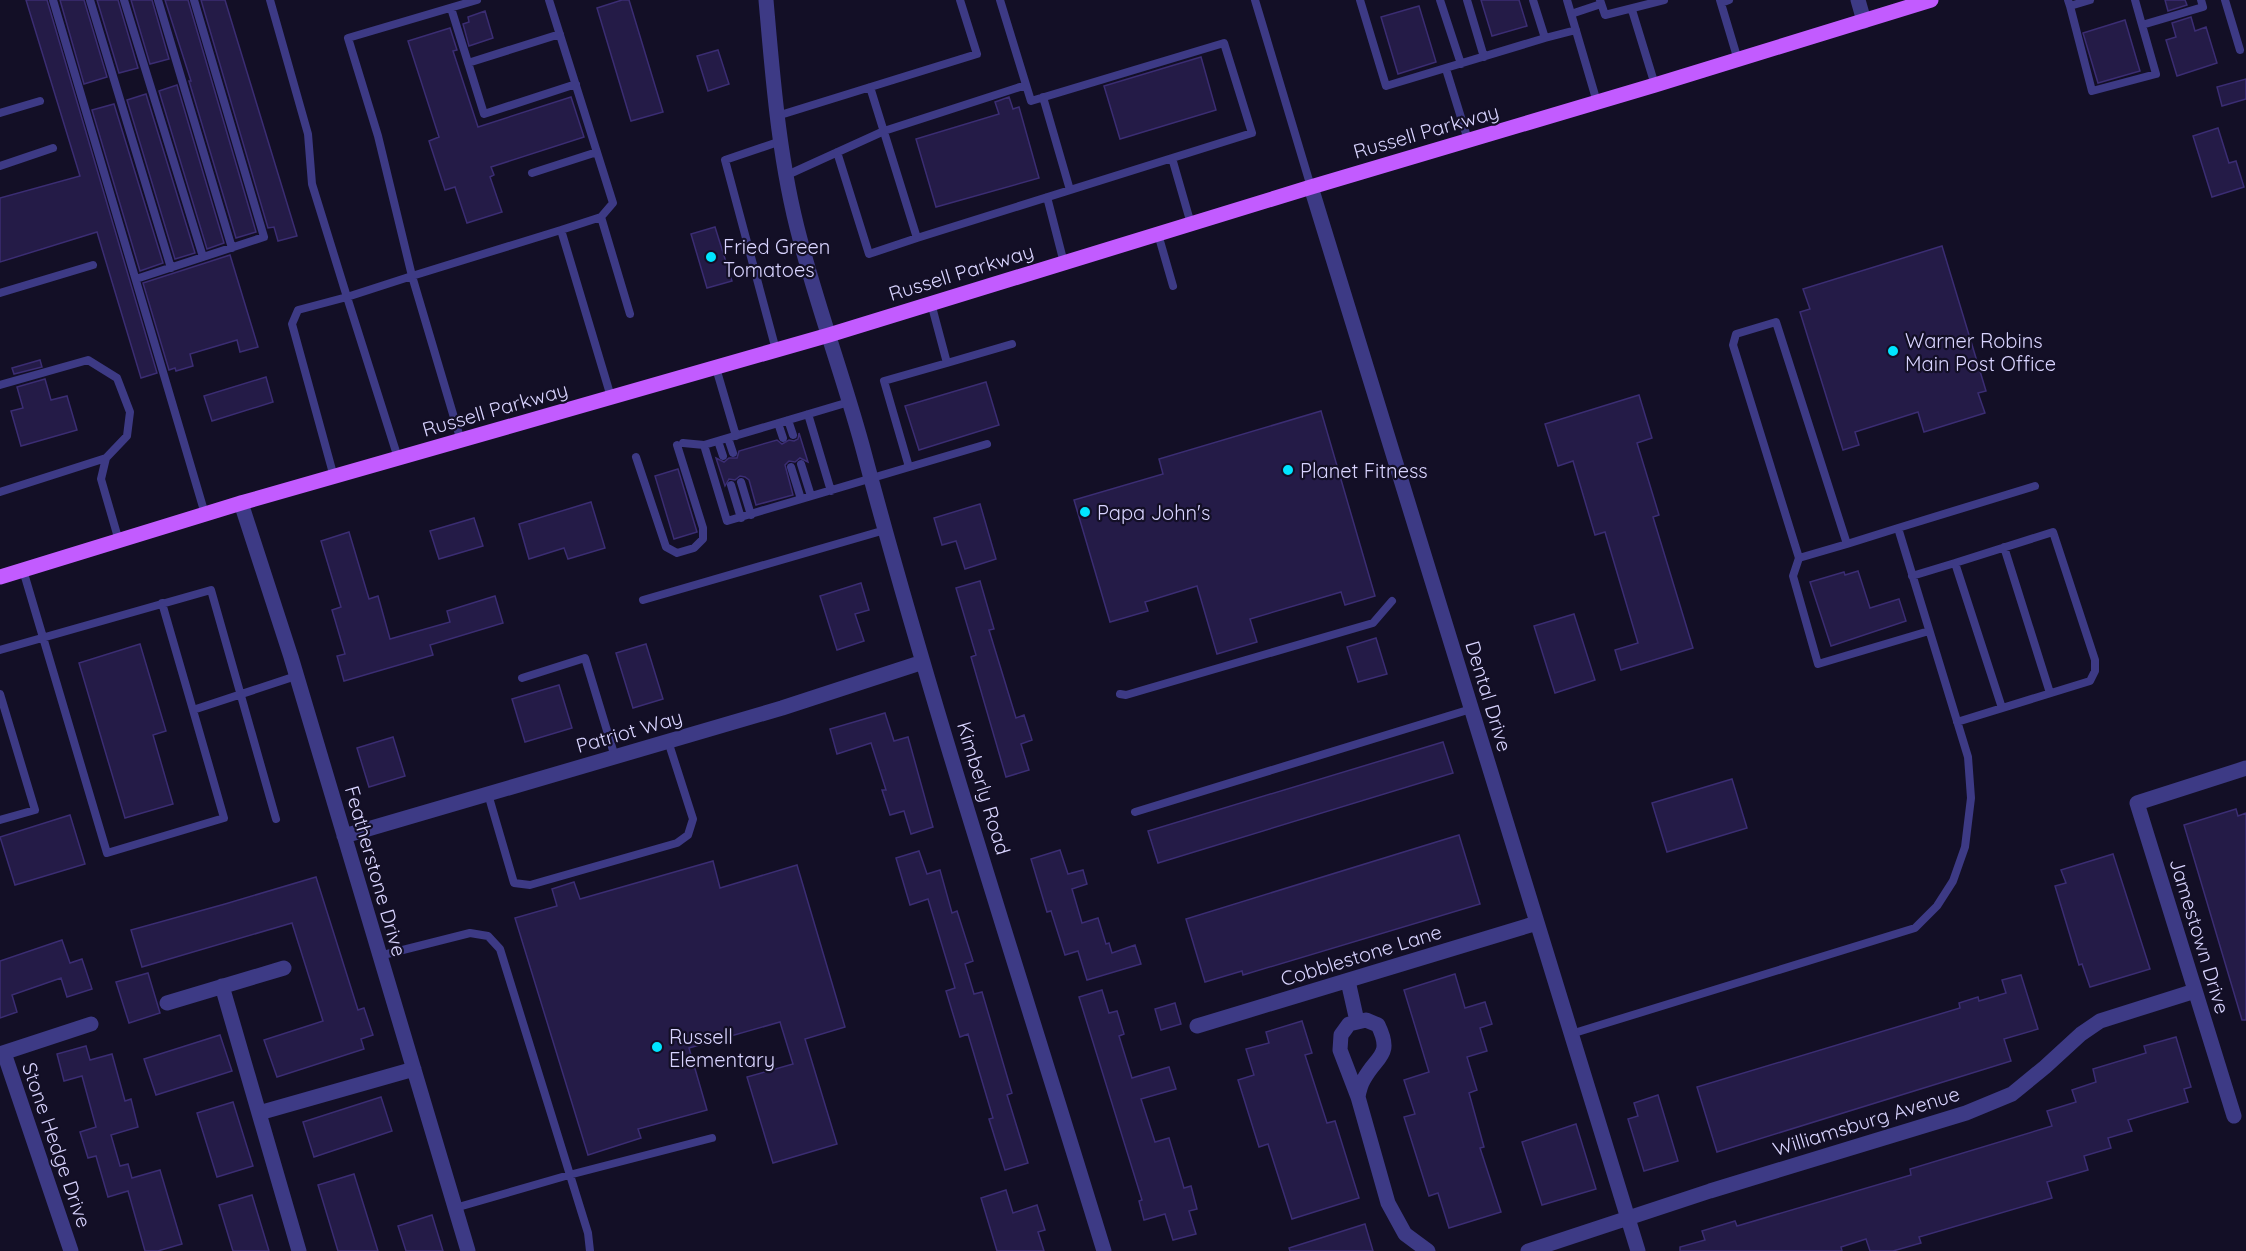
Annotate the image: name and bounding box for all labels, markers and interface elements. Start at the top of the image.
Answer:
street label: Russell Parkway [1350,98,1502,164]
place label: Fried Green Tomatoes [723,234,830,282]
street label: Russell Parkway [886,238,1036,306]
marker: Fried Green Tomatoes [704,250,718,264]
place label: Warner Robins Main Post Office [1905,328,2056,376]
marker: Warner Robins Main Post Office [1886,344,1900,358]
street label: Russell Parkway [419,376,571,442]
place label: Planet Fitness [1300,458,1428,483]
marker: Planet Fitness [1281,463,1295,477]
place label: Papa John's [1097,500,1210,525]
marker: Papa John's [1078,505,1092,519]
street label: Dental Drive [1460,638,1518,754]
street label: Patriot Way [573,704,685,758]
street label: Kimberly Road [952,718,1016,858]
street label: Featherstone Drive [340,783,412,959]
street label: Jamestown Drive [2164,855,2236,1017]
street label: Cobblestone Lane [1277,919,1445,991]
place label: Russell Elementary [669,1024,775,1072]
marker: Russell Elementary [650,1040,664,1054]
street label: Stone Hedge Drive [17,1059,97,1231]
street label: Williamsburg Avenue [1770,1081,1962,1161]

